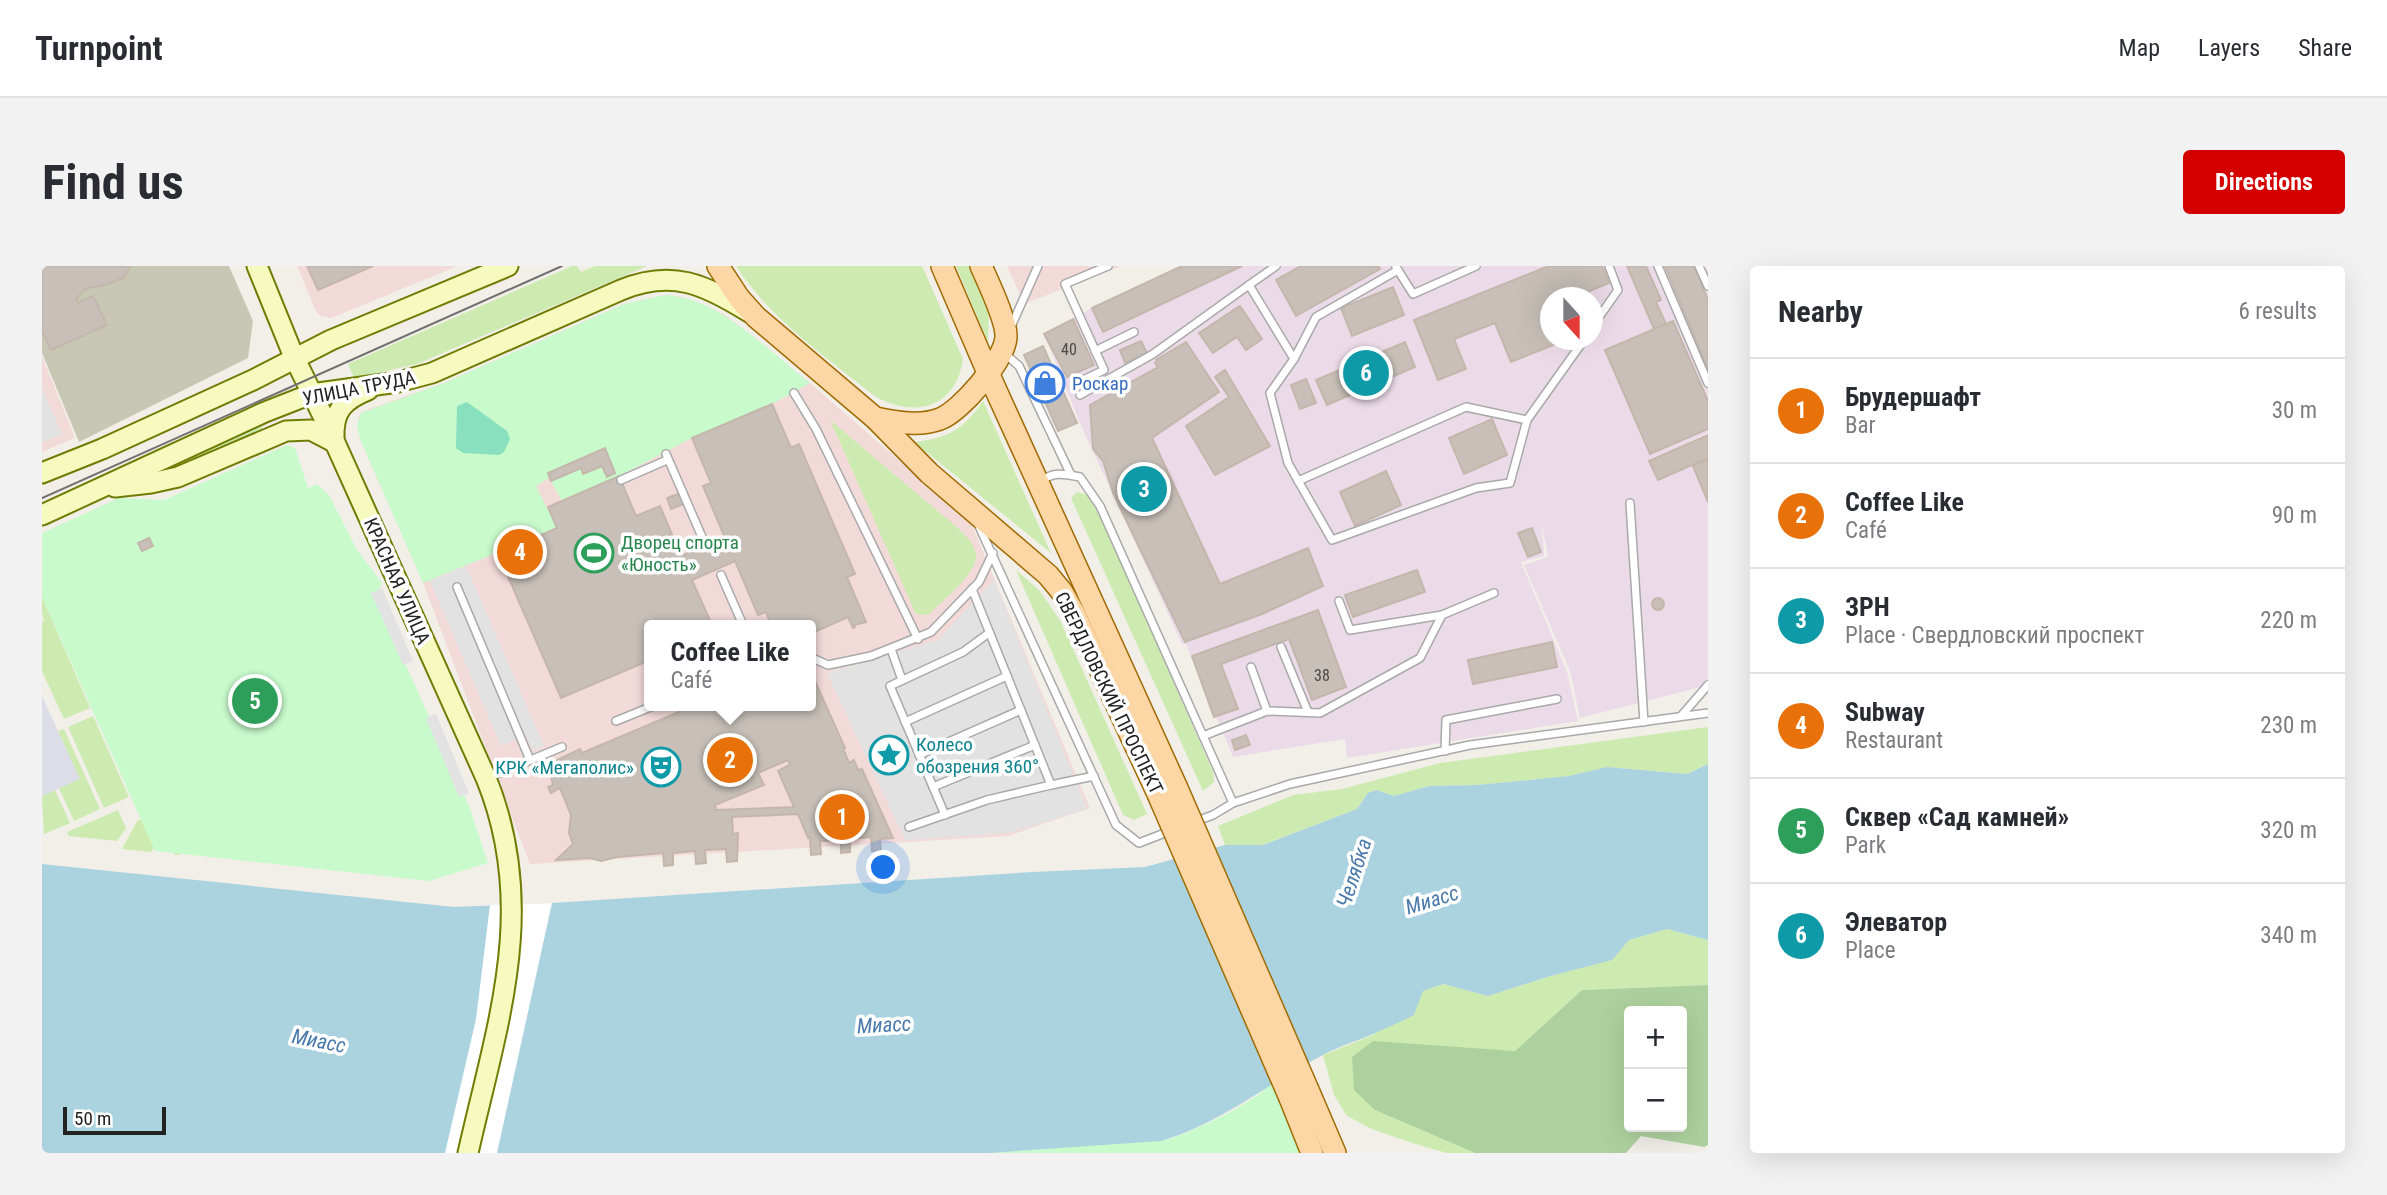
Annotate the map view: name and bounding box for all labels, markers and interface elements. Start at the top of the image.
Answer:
text: Turnpoint [35,29,163,68]
text: Map [2119,34,2160,62]
text: Layers [2198,34,2260,62]
text: Share [2298,34,2352,62]
button: Directions [2183,150,2345,214]
text: Find us [42,154,184,211]
north arrow [1540,287,1603,350]
text: Nearby [1778,294,1863,329]
text: 6 results [2239,298,2317,325]
house number: 40 [1061,340,1077,359]
pin: 6 [1343,347,1389,399]
shop icon: Роскар [1024,362,1066,404]
street label: УЛИЦА ТРУДА [301,366,417,410]
place label: Роскар [1072,372,1128,395]
text: Брудершафт [1845,382,1981,412]
text: 1 [1795,397,1807,424]
text: 30 m [2272,397,2317,424]
text: Bar [1845,412,1876,439]
pin: 3 [1121,463,1167,515]
text: Coffee Like [1845,487,1964,517]
text: 2 [1795,502,1807,529]
text: 90 m [2272,502,2317,529]
street label: КРАСНАЯ УЛИЦА [359,514,435,648]
text: Café [1845,517,1887,544]
pin: 4 [497,526,543,578]
place label: Дворец спорта «Юность» [621,531,739,576]
sports icon: Дворец спорта «Юность» [573,532,615,574]
street label: СВЕРДЛОВСКИЙ ПРОСПЕКТ [1050,588,1168,798]
text: ЗРН [1845,592,1890,622]
text: 3 [1795,607,1807,634]
text: 220 m [2260,607,2317,634]
popup [644,620,816,711]
text: Place · Свердловский проспект [1845,622,2144,649]
text: Coffee Like [671,637,789,667]
house number: 38 [1314,666,1330,685]
text: Café [671,667,712,694]
pin: 5 [232,675,278,727]
text: Subway [1845,697,1925,727]
text: 4 [1795,712,1807,739]
text: 230 m [2260,712,2317,739]
text: Restaurant [1845,727,1943,754]
place label: Колесо обозрения 360° [916,733,1039,778]
pin: 2 [707,734,753,786]
place icon: Колесо обозрения 360° [868,734,910,776]
theatre icon: КРК «Мегаполис» [640,746,682,788]
place label: КРК «Мегаполис» [495,756,634,779]
pin: 1 [819,791,865,843]
text: Сквер «Сад камней» [1845,802,2069,832]
text: 5 [1795,817,1807,844]
text: 320 m [2260,817,2317,844]
text: Park [1845,832,1886,859]
water label: Челябка [1332,835,1376,911]
your location [866,850,900,884]
water label: Миасс [1402,881,1462,919]
text: Элеватор [1845,907,1947,937]
text: 6 [1795,922,1807,949]
text: 340 m [2260,922,2317,949]
text: Place [1845,937,1895,964]
map controls [1624,1006,1687,1132]
button: + [1624,1006,1687,1069]
water label: Миасс [856,1012,912,1038]
water label: Миасс [290,1024,348,1058]
button: − [1624,1069,1687,1132]
scale bar [63,1104,166,1136]
text: 50 m [74,1107,111,1130]

